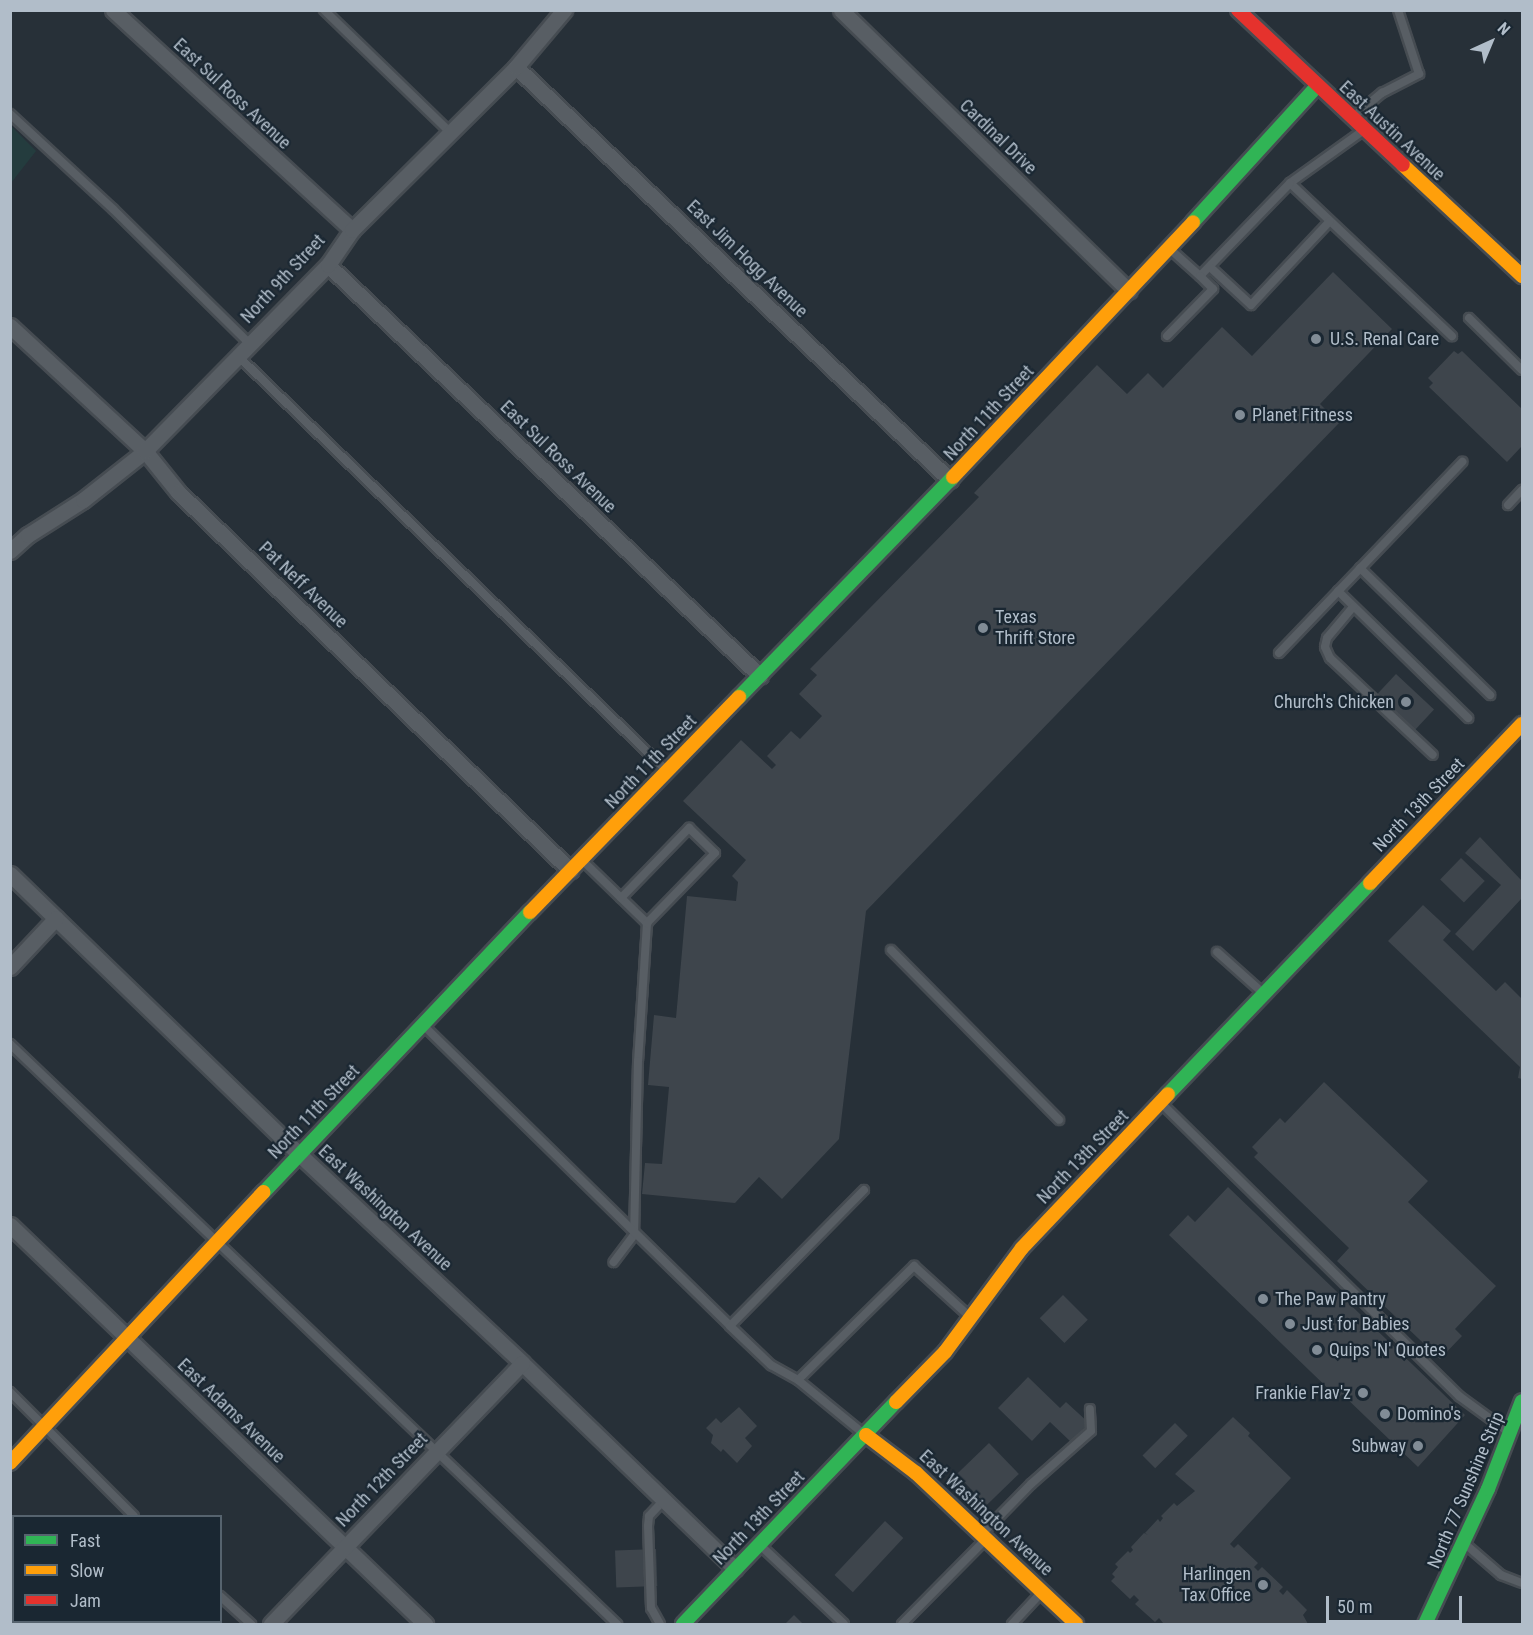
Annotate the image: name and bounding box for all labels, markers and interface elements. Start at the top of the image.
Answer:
north arrow [1461,12,1521,72]
text: N [1494,18,1514,39]
street label: East Sul Ross Avenue [169,34,295,154]
street label: East Austin Avenue [1335,77,1449,185]
street label: Cardinal Drive [955,95,1041,179]
street label: East Jim Hogg Avenue [682,196,812,322]
street label: North 9th Street [236,230,330,328]
place label: U.S. Renal Care [1330,328,1439,350]
marker: U.S. Renal Care [1307,330,1325,348]
street label: North 11th Street [939,361,1039,465]
street label: East Sul Ross Avenue [496,396,620,518]
place label: Planet Fitness [1252,404,1353,426]
marker: Planet Fitness [1233,408,1247,422]
street label: Pat Neff Avenue [254,537,352,633]
place label: Texas Thrift Store [995,607,1075,650]
marker: Texas Thrift Store [976,621,990,635]
place label: Church's Chicken [1274,691,1394,713]
marker: Church's Chicken [1399,695,1413,709]
street label: North 11th Street [601,710,701,814]
street label: North 13th Street [1369,753,1469,857]
street label: North 11th Street [264,1060,364,1164]
street label: North 13th Street [1033,1105,1133,1209]
street label: East Washington Avenue [314,1141,456,1275]
place label: The Paw Pantry [1275,1288,1386,1310]
marker: The Paw Pantry [1256,1292,1270,1306]
place label: Just for Babies [1302,1313,1410,1335]
marker: Just for Babies [1283,1317,1297,1331]
place label: Quips 'N' Quotes [1329,1339,1446,1361]
marker: Quips 'N' Quotes [1310,1343,1324,1357]
street label: East Adams Avenue [173,1354,289,1468]
place label: Frankie Flav'z [1255,1382,1351,1404]
marker: Frankie Flav'z [1356,1386,1370,1400]
place label: Domino's [1397,1403,1461,1425]
marker: Domino's [1378,1407,1392,1421]
street label: North 77 Sunshine Strip [1423,1408,1509,1572]
street label: North 12th Street [332,1428,432,1532]
place label: Subway [1351,1435,1406,1457]
marker: Subway [1411,1439,1425,1453]
street label: East Washington Avenue [915,1446,1057,1580]
street label: North 13th Street [709,1466,809,1570]
legend [12,1515,222,1623]
text: Fast [70,1530,101,1551]
text: Slow [70,1560,104,1581]
place label: Harlingen Tax Office [1181,1564,1251,1606]
marker: Harlingen Tax Office [1256,1578,1270,1592]
scale bar [1329,1584,1466,1622]
text: Jam [70,1590,101,1611]
text: 50 m [1337,1596,1372,1617]

